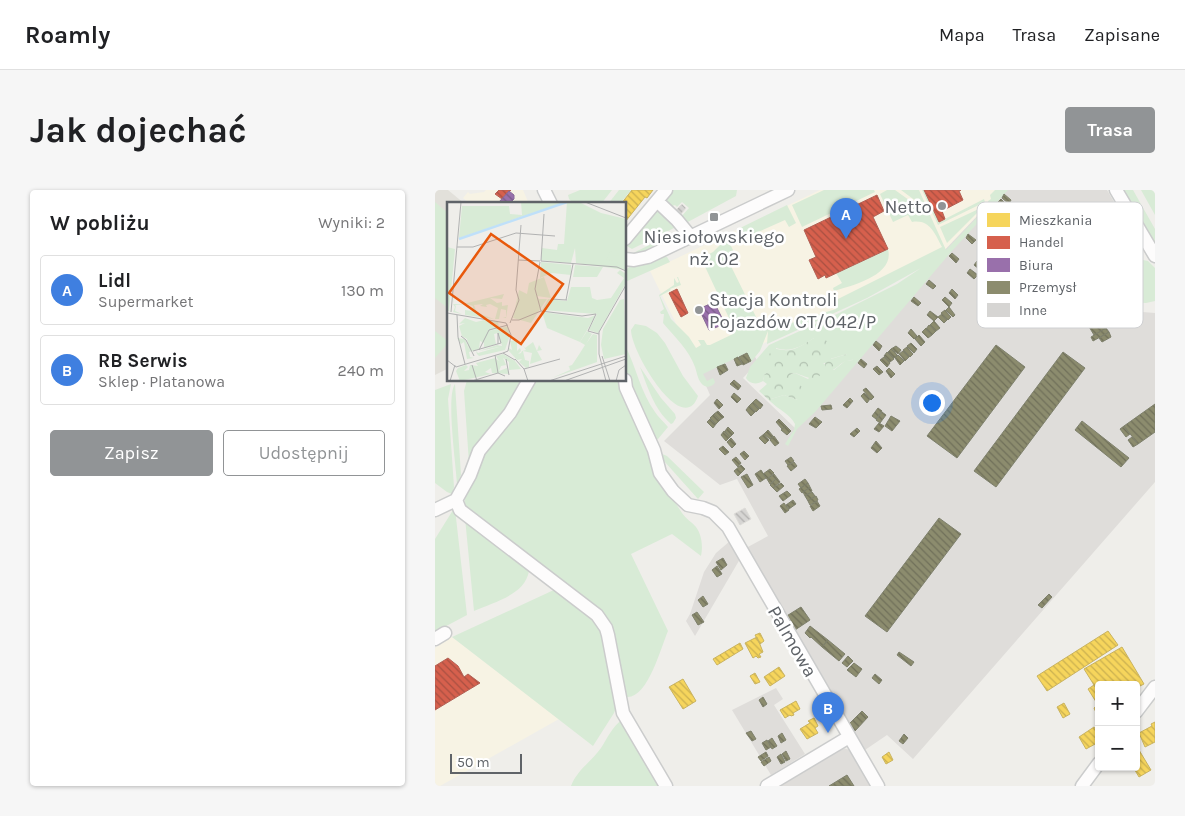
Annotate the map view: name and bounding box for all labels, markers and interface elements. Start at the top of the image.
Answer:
text: Roamly [25,21,110,49]
text: Mapa [939,24,985,46]
text: Trasa [1013,24,1056,46]
text: Zapisane [1084,24,1160,46]
button: Trasa [1065,107,1155,153]
text: Jak dojechać [30,110,246,151]
place label: Netto [885,196,932,218]
pin: A [830,198,862,239]
marker: Netto [936,200,948,212]
inset map [447,202,626,381]
legend [977,202,1143,328]
text: W pobliżu [50,211,150,235]
marker: Niesiołowskiego nż. 02 [708,211,720,223]
text: Mieszkania [1019,212,1092,229]
text: Wyniki: 2 [318,213,385,232]
place label: Niesiołowskiego nż. 02 [643,226,785,270]
text: Handel [1019,234,1064,251]
text: Biura [1019,257,1053,274]
text: Lidl [98,270,131,292]
text: Przemysł [1019,279,1077,296]
text: A [62,281,72,300]
text: 130 m [341,281,384,300]
place label: Stacja Kontroli Pojazdów CT/042/P [709,289,876,333]
text: Supermarket [98,292,194,311]
text: Inne [1019,302,1047,319]
marker: Stacja Kontroli Pojazdów CT/042/P [693,304,705,316]
text: RB Serwis [98,350,188,372]
text: B [62,361,72,380]
text: 240 m [338,361,384,380]
text: Sklep · Platanowa [98,372,225,391]
your location [919,390,945,416]
button: Zapisz [50,430,213,476]
button: Udostępnij [223,430,385,476]
street label: Palmowa [763,602,821,681]
map controls [1095,681,1140,771]
button: + [1095,681,1140,726]
pin: B [812,692,844,733]
button: − [1095,726,1140,771]
scale bar [450,751,523,774]
text: 50 m [457,754,490,771]

